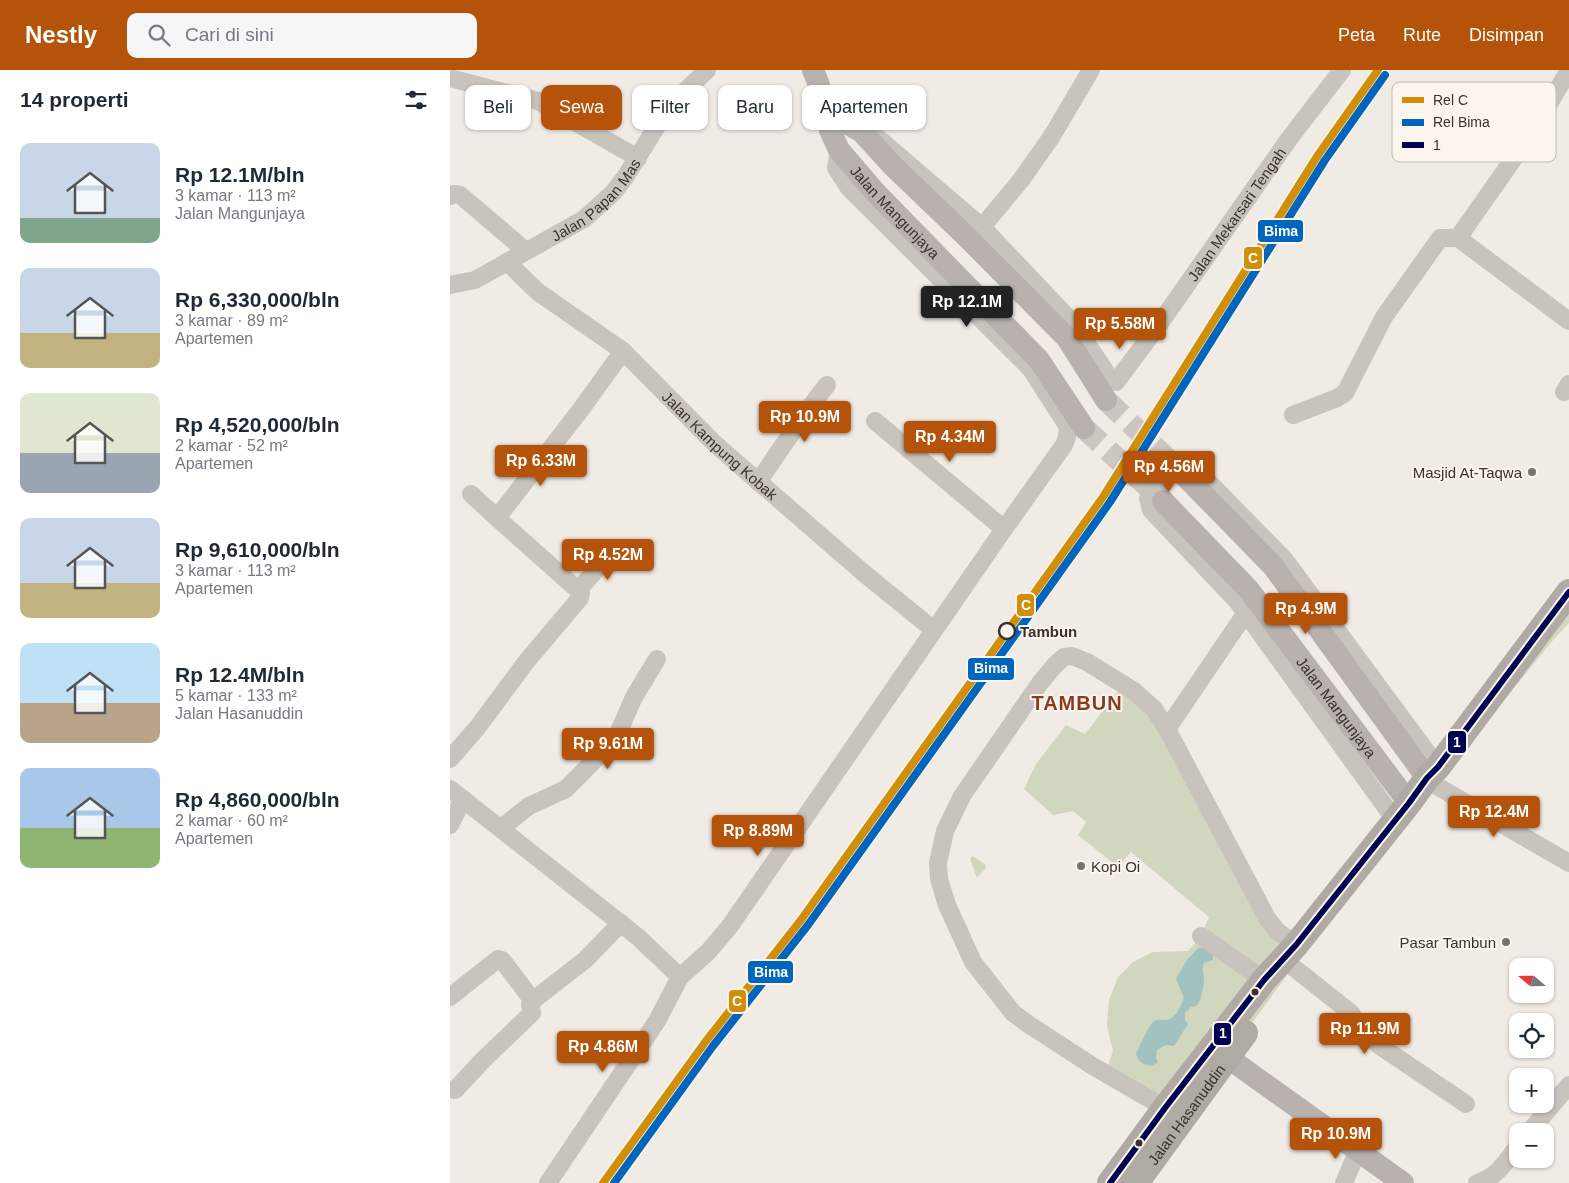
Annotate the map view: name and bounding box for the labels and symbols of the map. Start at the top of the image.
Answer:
legend [1392,82,1556,162]
text: Rel C [1433,92,1468,108]
text: Rel Bima [1433,114,1490,130]
text: 1 [1433,137,1441,153]
street label: Jalan Mekarsari Tengah [1184,144,1289,284]
street label: Jalan Papan Mas [548,155,643,244]
street label: Jalan Mangunjaya [847,162,944,262]
line badge: Bima [1257,219,1304,243]
text: Bima [1264,223,1298,239]
line badge: C [1243,246,1263,270]
text: C [1248,250,1258,266]
pin: Rp 12.1M [915,286,1019,328]
pin: Rp 5.58M [1068,308,1172,350]
street label: Jalan Kampung Kobak [659,388,781,503]
pin: Rp 10.9M [753,400,857,443]
pin: Rp 4.34M [898,420,1002,463]
pin: Rp 6.33M [489,444,593,487]
pin: Rp 4.56M [1117,450,1221,493]
place label: Masjid At-Taqwa [1413,464,1523,481]
marker: Masjid At-Taqwa [1526,466,1538,478]
pin: Rp 4.52M [556,538,660,581]
pin: Rp 4.9M [1260,592,1352,635]
line badge: C [1016,593,1035,617]
text: C [1021,597,1031,613]
marker: Tambun [998,622,1016,640]
place label: Tambun [1020,623,1077,640]
street label: Jalan Mangunjaya [1293,653,1381,761]
line badge: Bima [967,657,1015,681]
text: Bima [974,660,1008,676]
district label: TAMBUN [1031,692,1123,714]
pin: Rp 9.61M [556,728,660,770]
line badge: 1 [1447,730,1467,754]
text: 1 [1453,734,1461,750]
pin: Rp 12.4M [1442,796,1546,838]
pin: Rp 8.89M [706,814,810,857]
place label: Kopi Oi [1091,858,1140,875]
marker: Kopi Oi [1075,860,1087,872]
place label: Pasar Tambun [1400,934,1496,951]
marker: Pasar Tambun [1500,936,1512,948]
north arrow [1509,958,1554,1002]
line badge: Bima [747,960,794,984]
text: Bima [754,964,788,980]
unlabelled marker [1250,987,1260,997]
line badge: C [728,989,747,1013]
text: C [732,993,742,1009]
pin: Rp 11.9M [1313,1012,1417,1055]
line badge: 1 [1213,1022,1232,1046]
text: 1 [1219,1025,1227,1041]
pin: Rp 4.86M [551,1030,655,1073]
street label: Jalan Hasanuddin [1144,1061,1228,1168]
pin: Rp 10.9M [1284,1118,1388,1160]
unlabelled marker [1134,1138,1144,1148]

